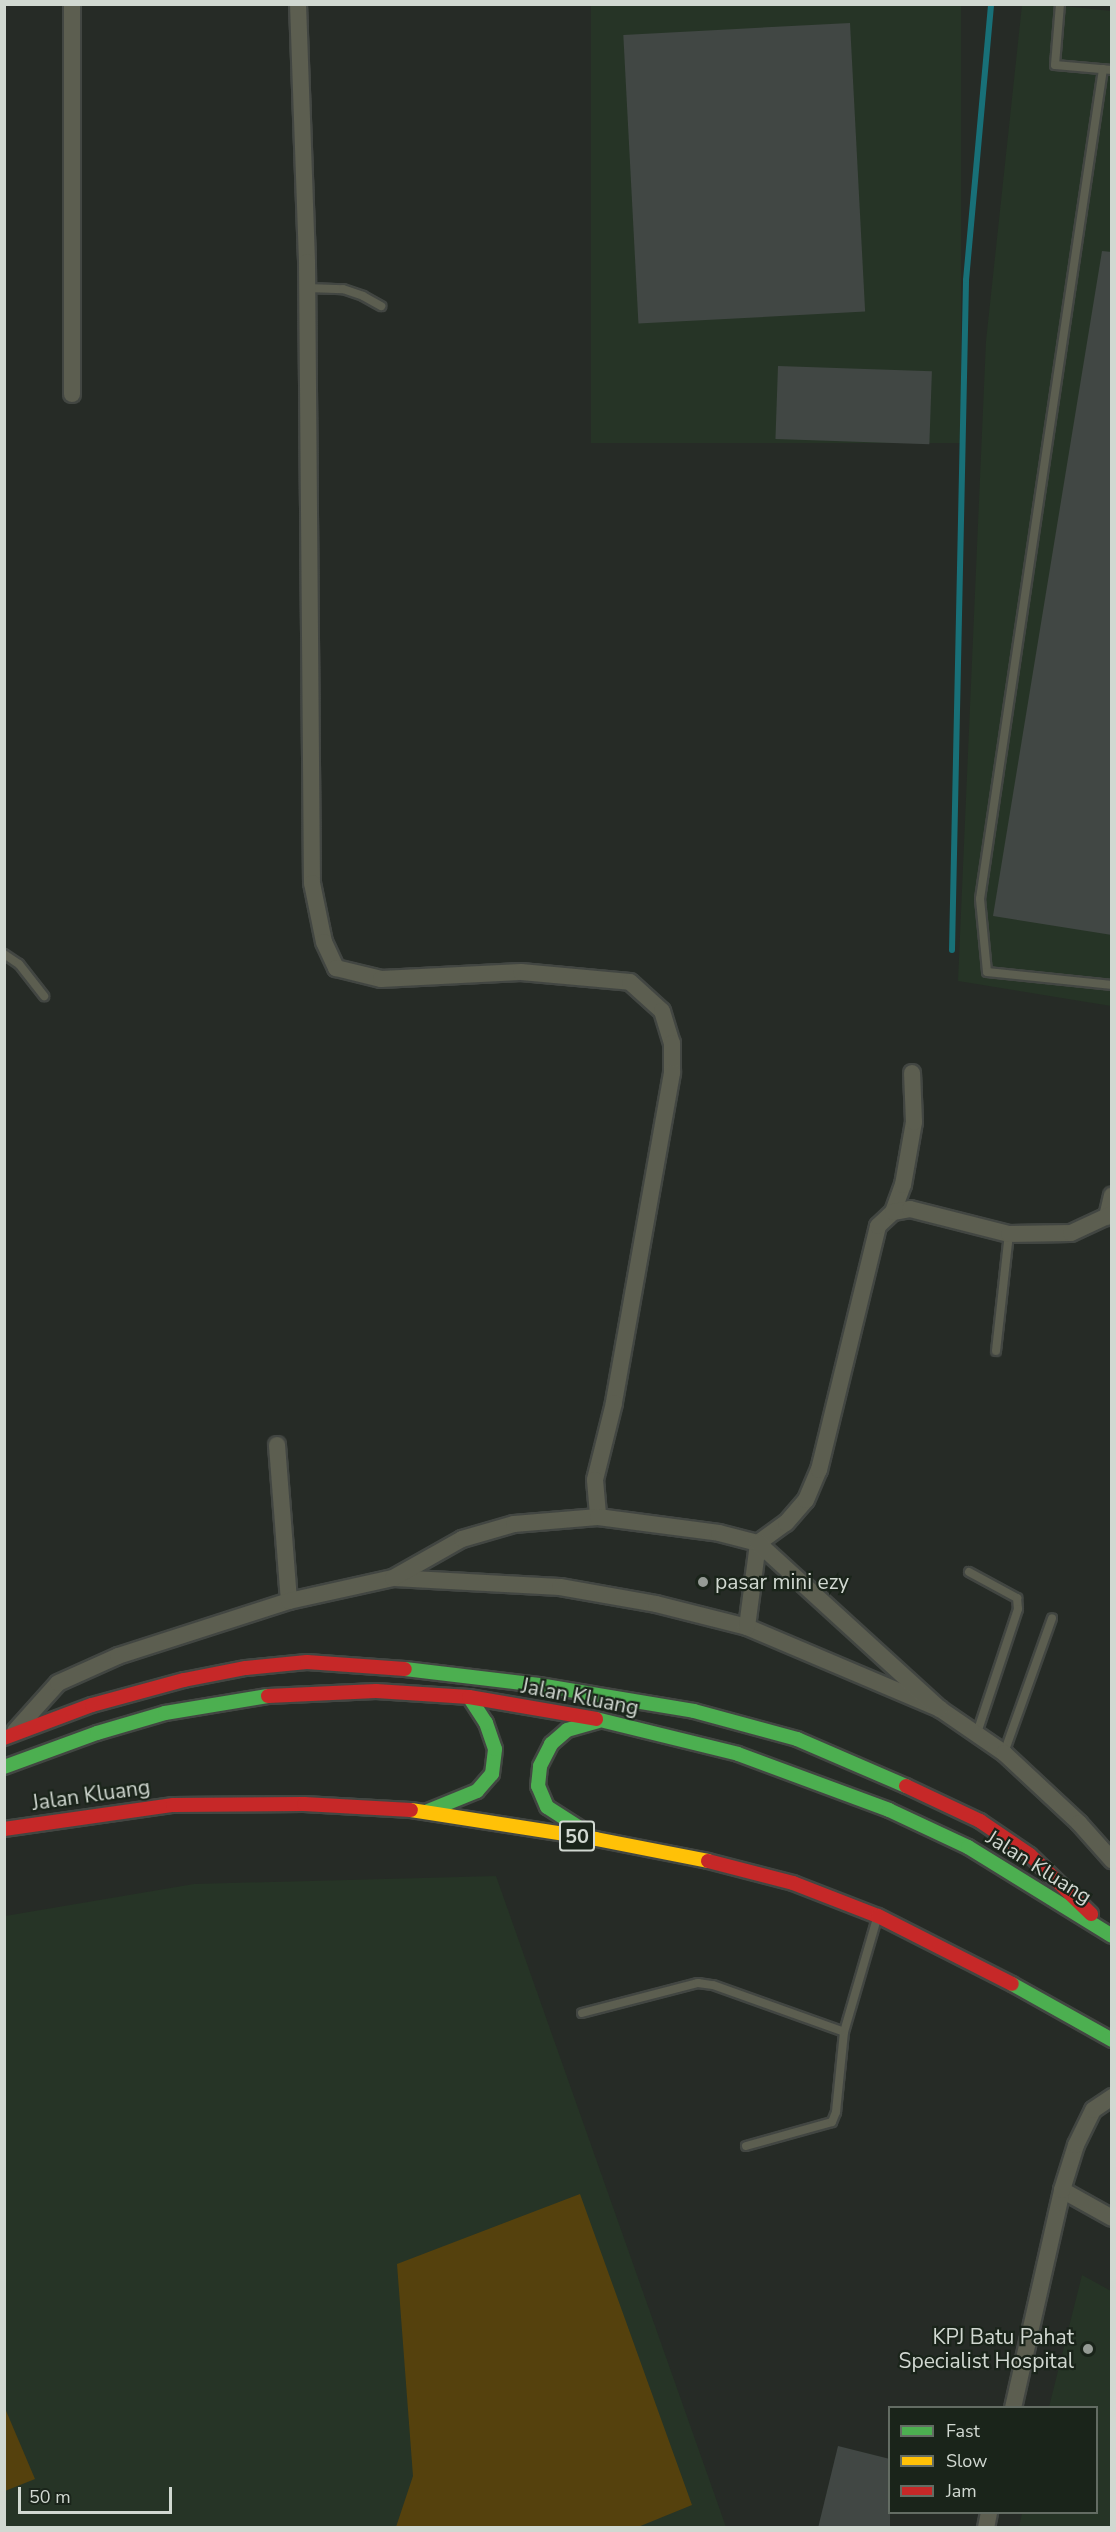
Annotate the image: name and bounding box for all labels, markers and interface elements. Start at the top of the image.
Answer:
place label: pasar mini ezy [715,1569,849,1595]
marker: pasar mini ezy [696,1575,710,1589]
street label: Jalan Kluang [519,1673,641,1721]
street label: Jalan Kluang [30,1774,152,1816]
road number: 50 [559,1819,595,1853]
street label: Jalan Kluang [982,1825,1096,1909]
place label: KPJ Batu Pahat Specialist Hospital [899,2324,1074,2374]
marker: KPJ Batu Pahat Specialist Hospital [1079,2340,1097,2358]
legend [888,2406,1098,2514]
text: Fast [946,2419,980,2443]
text: Slow [946,2449,987,2473]
scale bar [21,2475,176,2513]
text: Jam [946,2479,977,2503]
text: 50 m [29,2485,71,2509]

